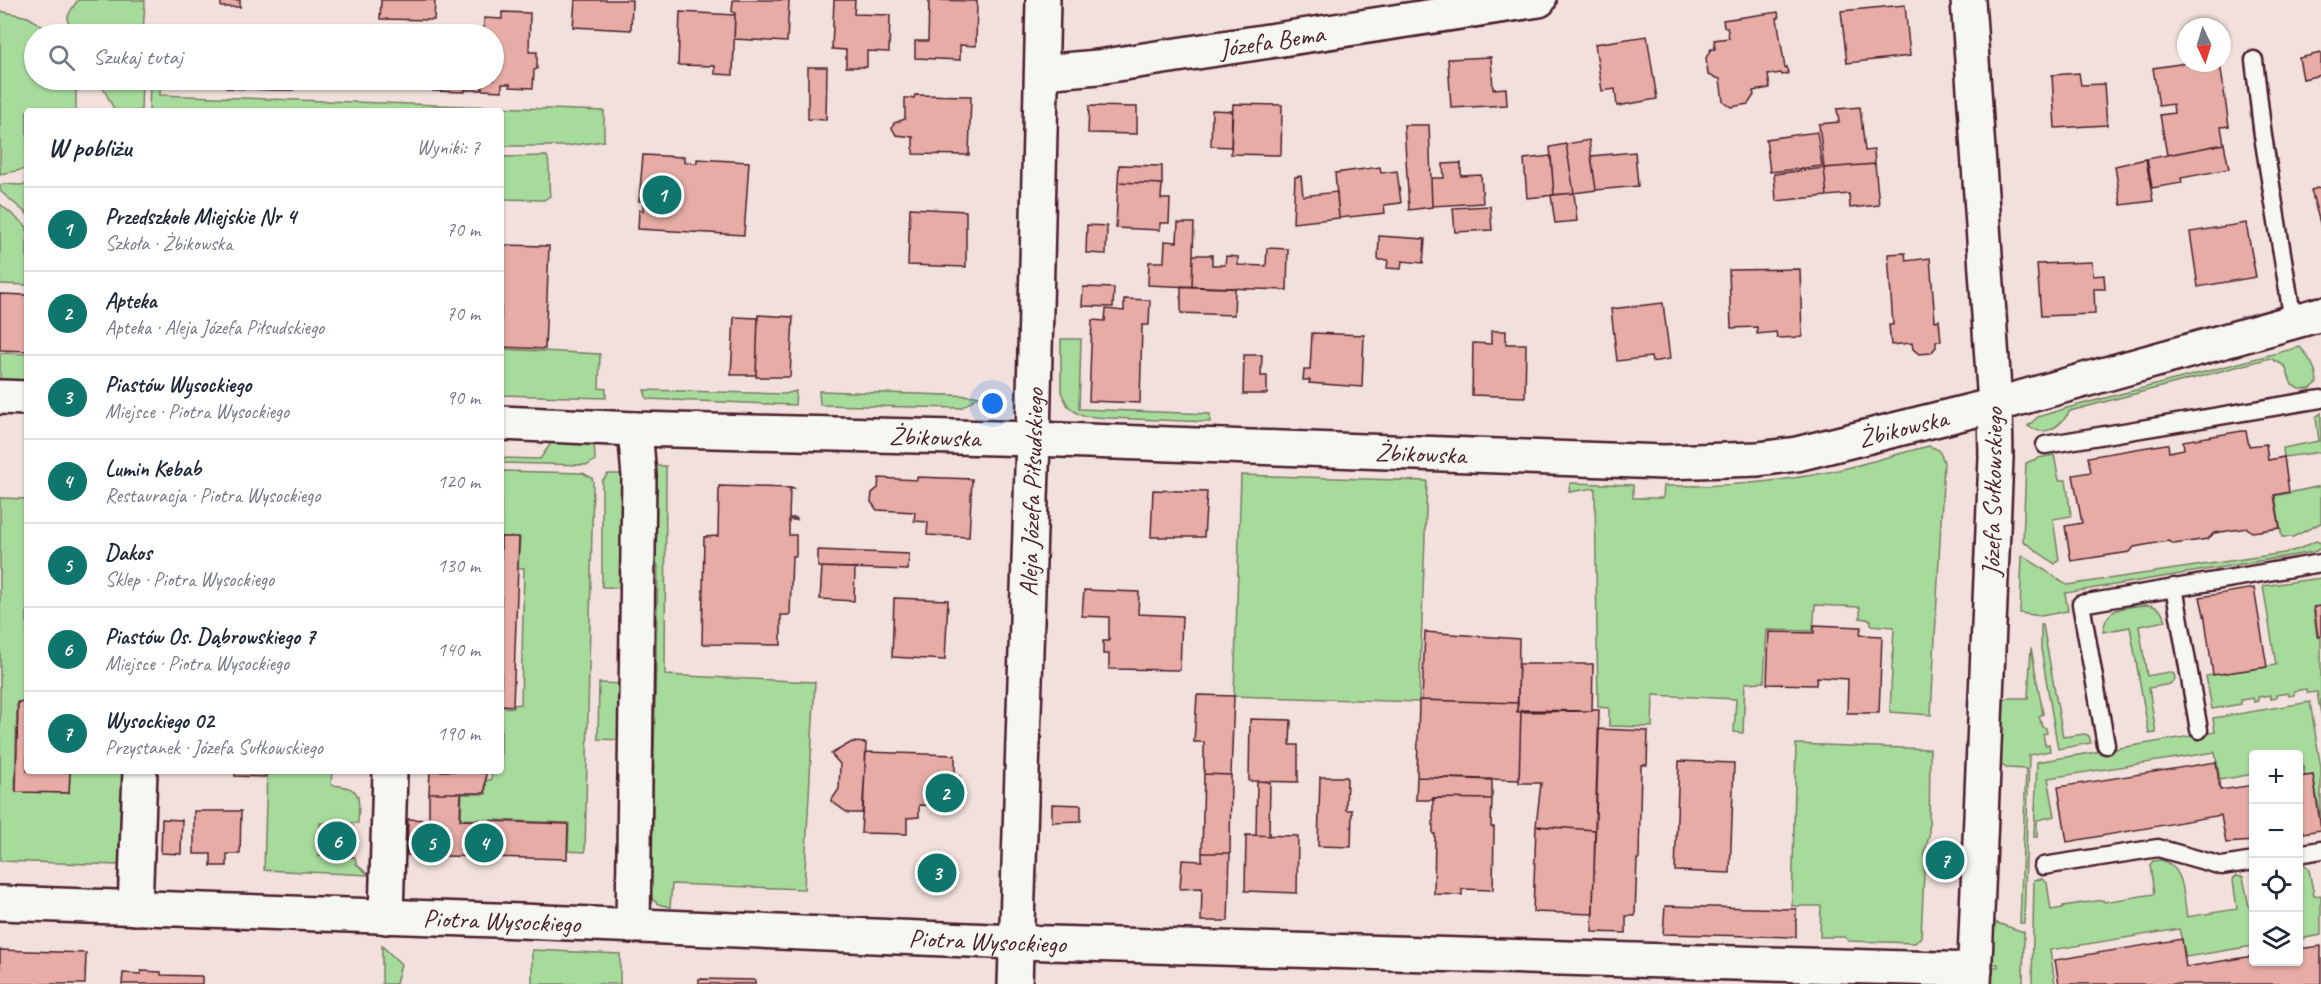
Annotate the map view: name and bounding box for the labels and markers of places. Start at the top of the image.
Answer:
pin: 1 [642,172,682,218]
pin: 2 [926,770,964,816]
pin: 6 [318,818,356,864]
pin: 5 [412,820,450,866]
pin: 4 [464,820,504,866]
pin: 7 [1926,838,1964,882]
pin: 3 [918,850,956,896]

